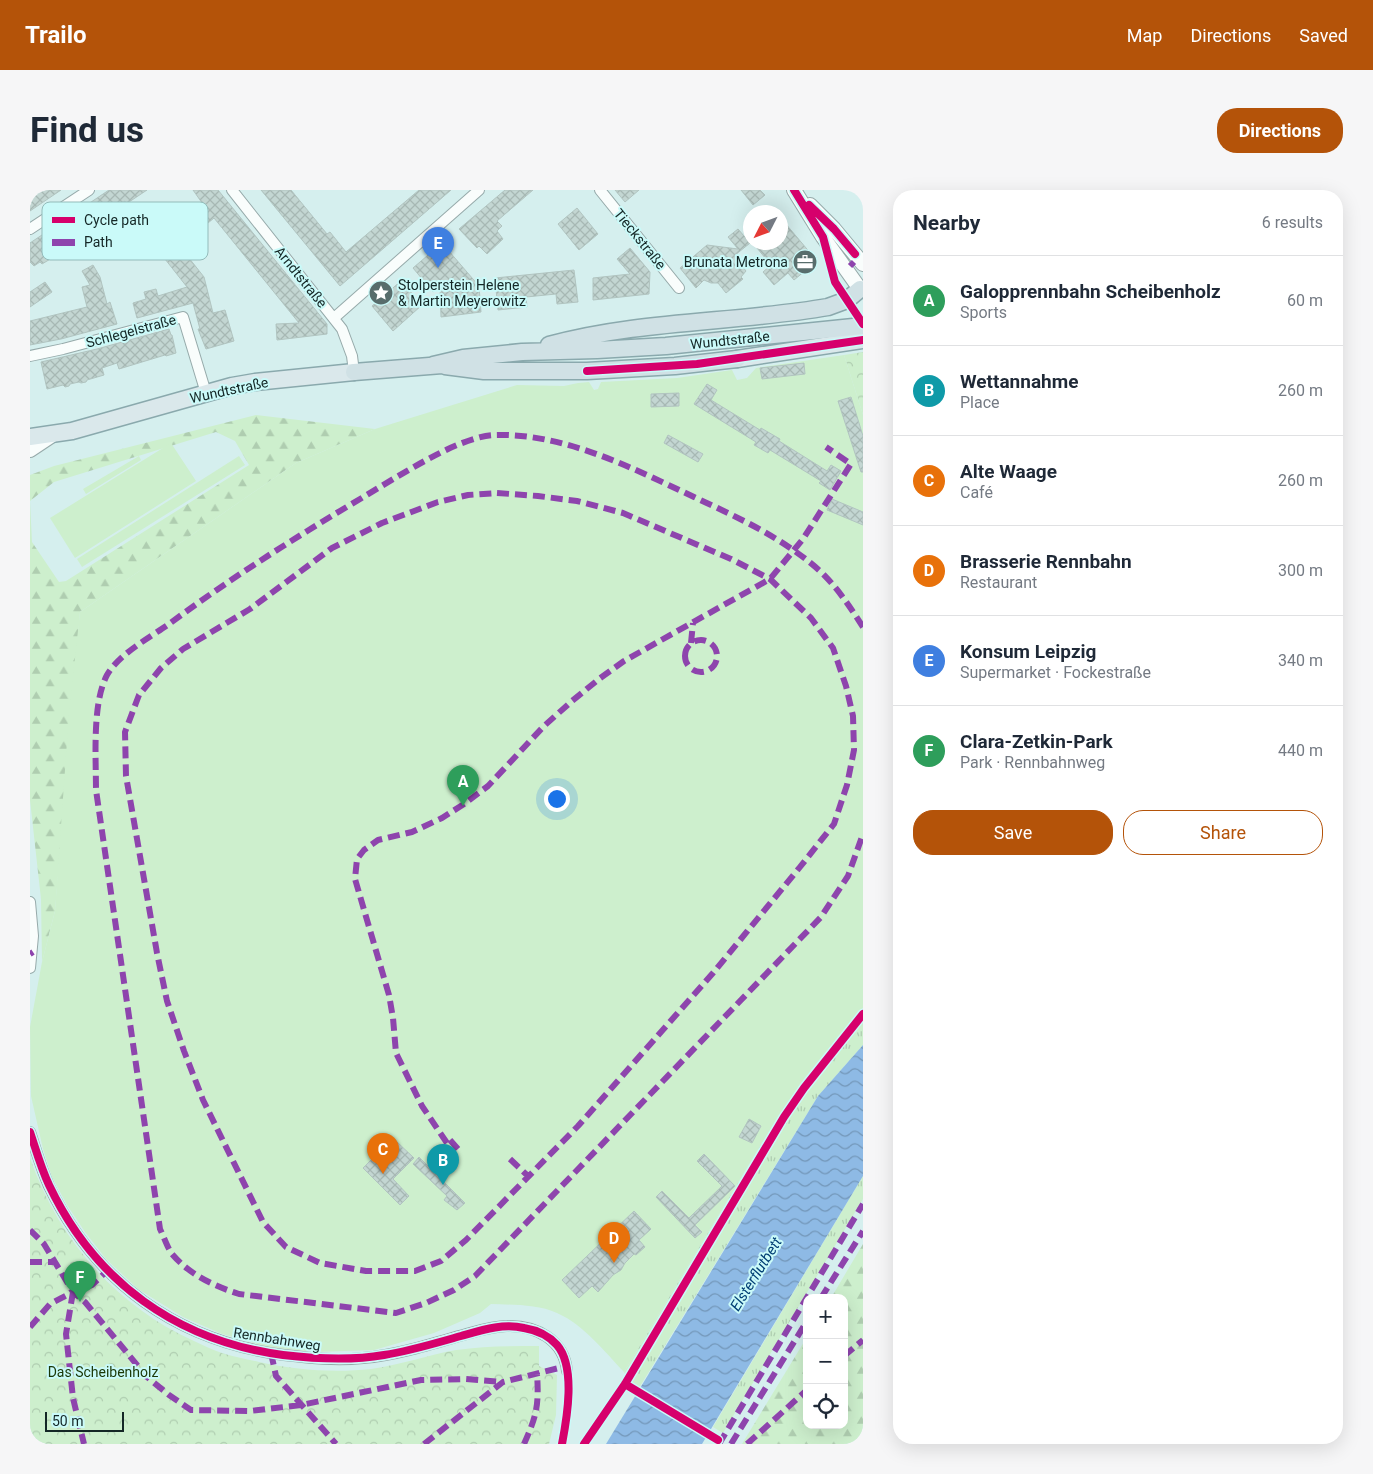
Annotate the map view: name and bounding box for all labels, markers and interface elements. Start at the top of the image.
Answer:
text: Trailo [25,21,87,49]
text: Map [1127,25,1162,46]
text: Directions [1190,25,1271,46]
text: Saved [1299,25,1348,46]
button: Directions [1217,108,1343,153]
text: Find us [30,110,144,151]
legend [42,202,208,260]
north arrow [743,205,788,250]
street label: Tieckstraße [611,206,669,272]
text: Nearby [913,211,980,235]
text: Cycle path [84,212,149,228]
text: 6 results [1262,213,1323,232]
pin: E [422,227,454,268]
text: Path [84,234,113,250]
street label: Arndtstraße [272,243,330,311]
office icon: Brunata Metrona [792,249,818,275]
place label: Brunata Metrona [684,254,788,270]
place label: Stolperstein Helene & Martin Meyerowitz [398,277,526,309]
place icon: Stolperstein Helene & Martin Meyerowitz [368,280,394,306]
text: Galopprennbahn Scheibenholz [960,280,1221,303]
text: A [924,291,934,310]
text: 60 m [1287,291,1323,310]
text: Sports [960,303,1007,322]
street label: Schlegelstraße [84,311,178,351]
street label: Wundtstraße [689,328,771,352]
text: Wettannahme [960,370,1078,393]
street label: Wundtstraße [188,374,270,406]
text: B [924,381,934,400]
text: 260 m [1278,381,1323,400]
text: Place [960,393,1000,412]
text: Alte Waage [960,460,1057,483]
text: C [924,471,934,490]
text: 260 m [1278,471,1323,490]
text: Café [960,483,993,502]
text: Brasserie Rennbahn [960,550,1132,573]
text: D [924,561,934,580]
text: 300 m [1278,561,1323,580]
text: Restaurant [960,573,1037,592]
text: Konsum Leipzig [960,640,1096,663]
text: E [925,651,934,670]
text: 340 m [1278,651,1323,670]
text: Supermarket · Fockestraße [960,663,1151,682]
text: Clara-Zetkin-Park [960,730,1113,753]
text: F [925,741,933,760]
text: 440 m [1278,741,1323,760]
text: Park · Rennbahnweg [960,753,1105,772]
pin: A [447,765,479,806]
your location [544,786,570,812]
button: Save [913,810,1113,855]
button: Share [1123,810,1323,855]
pin: C [367,1133,399,1174]
pin: B [427,1144,459,1185]
pin: D [598,1222,630,1263]
water label: Elsterflutbett [726,1234,786,1314]
pin: F [64,1261,96,1302]
map controls [803,1294,848,1429]
button: + [803,1294,848,1339]
street label: Rennbahnweg [232,1324,322,1354]
button: − [803,1339,848,1384]
park label: Das Scheibenholz [48,1364,158,1380]
button: locate [803,1384,848,1429]
scale bar [45,1409,124,1432]
text: 50 m [52,1413,84,1429]

